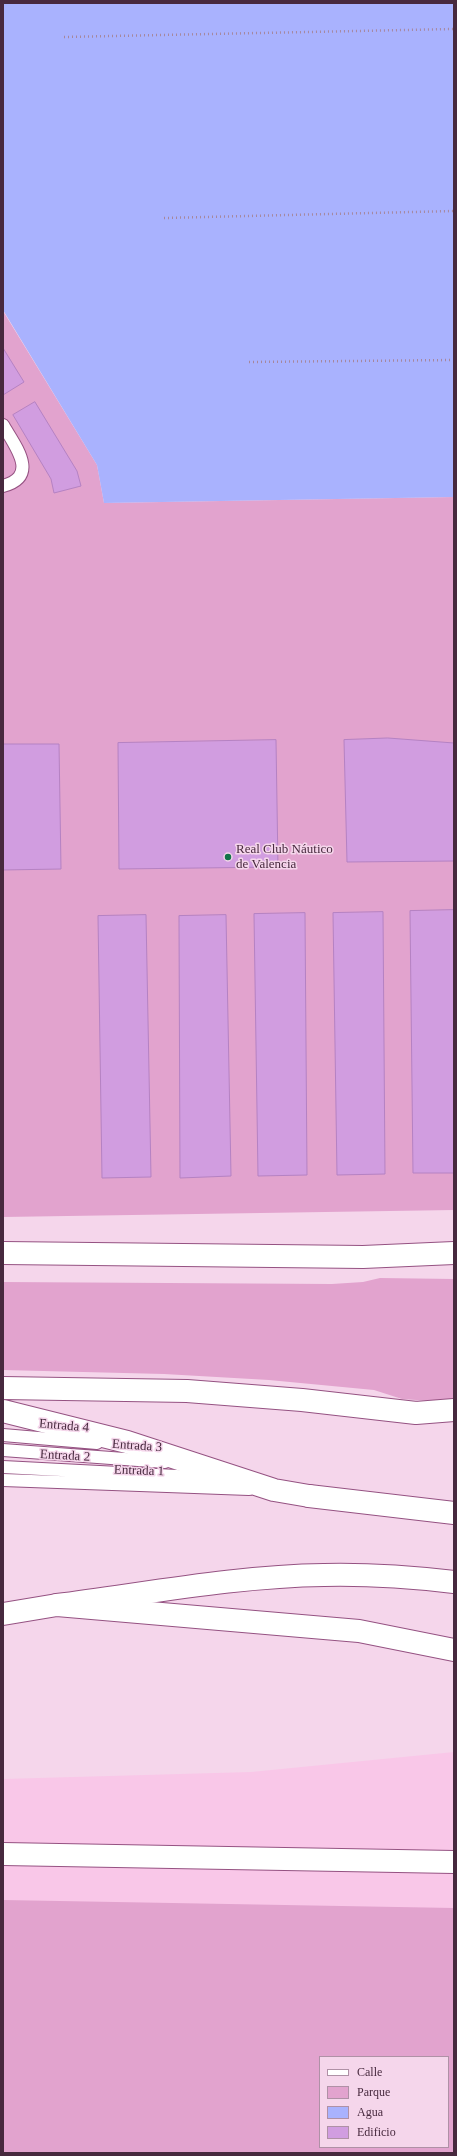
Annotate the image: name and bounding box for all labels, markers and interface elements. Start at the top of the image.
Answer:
place label: Real Club Náutico de Valencia [236,842,333,873]
marker: Real Club Náutico de Valencia [223,852,233,862]
street label: Entrada 4 [38,1416,90,1436]
street label: Entrada 3 [111,1436,163,1456]
street label: Entrada 2 [40,1447,90,1465]
street label: Entrada 1 [114,1462,164,1480]
legend [319,2056,449,2148]
text: Calle [357,2065,382,2079]
text: Parque [357,2085,390,2099]
text: Agua [357,2105,383,2119]
text: Edificio [357,2125,396,2139]

